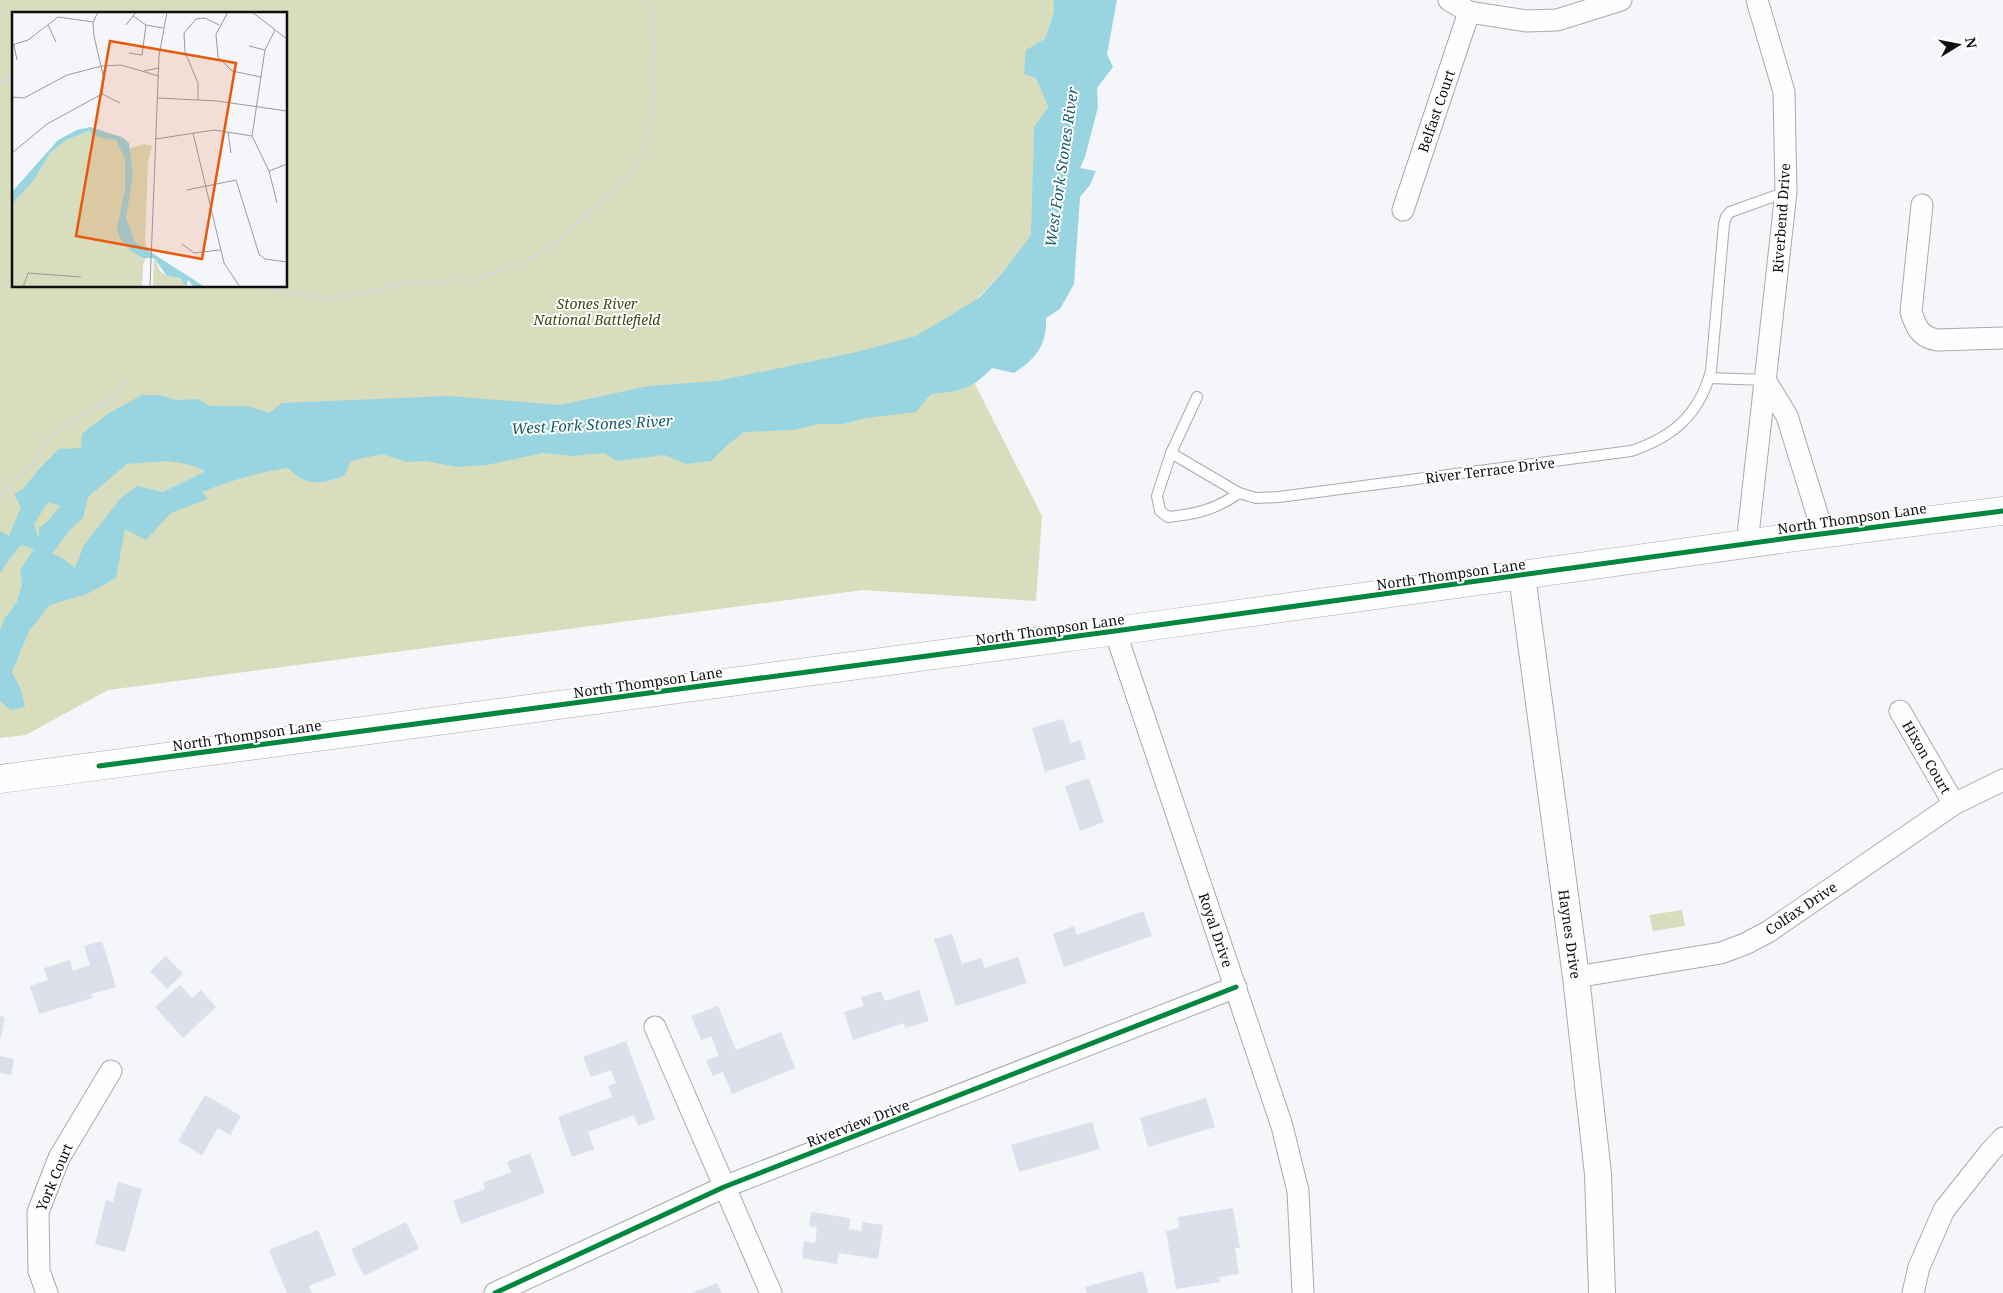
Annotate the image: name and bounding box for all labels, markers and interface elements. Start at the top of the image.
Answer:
inset map [12,12,288,288]
north arrow [1933,20,1983,70]
text: N [1961,36,1982,50]
street label: Belfast Court [1413,67,1459,155]
water label: West Fork Stones River [1040,85,1082,248]
street label: Riverbend Drive [1768,162,1794,274]
park label: Stones River National Battlefield [533,294,661,329]
water label: West Fork Stones River [511,410,674,438]
street label: River Terrace Drive [1424,453,1556,487]
street label: North Thompson Lane [1776,498,1928,538]
street label: North Thompson Lane [1375,554,1527,594]
street label: North Thompson Lane [974,609,1126,649]
street label: North Thompson Lane [572,662,724,702]
street label: North Thompson Lane [171,715,323,755]
street label: Hixon Court [1898,717,1956,797]
street label: Colfax Drive [1761,877,1841,939]
street label: Haynes Drive [1554,888,1586,980]
street label: Royal Drive [1194,890,1238,970]
street label: Riverview Drive [804,1095,912,1151]
street label: York Court [31,1140,77,1214]

